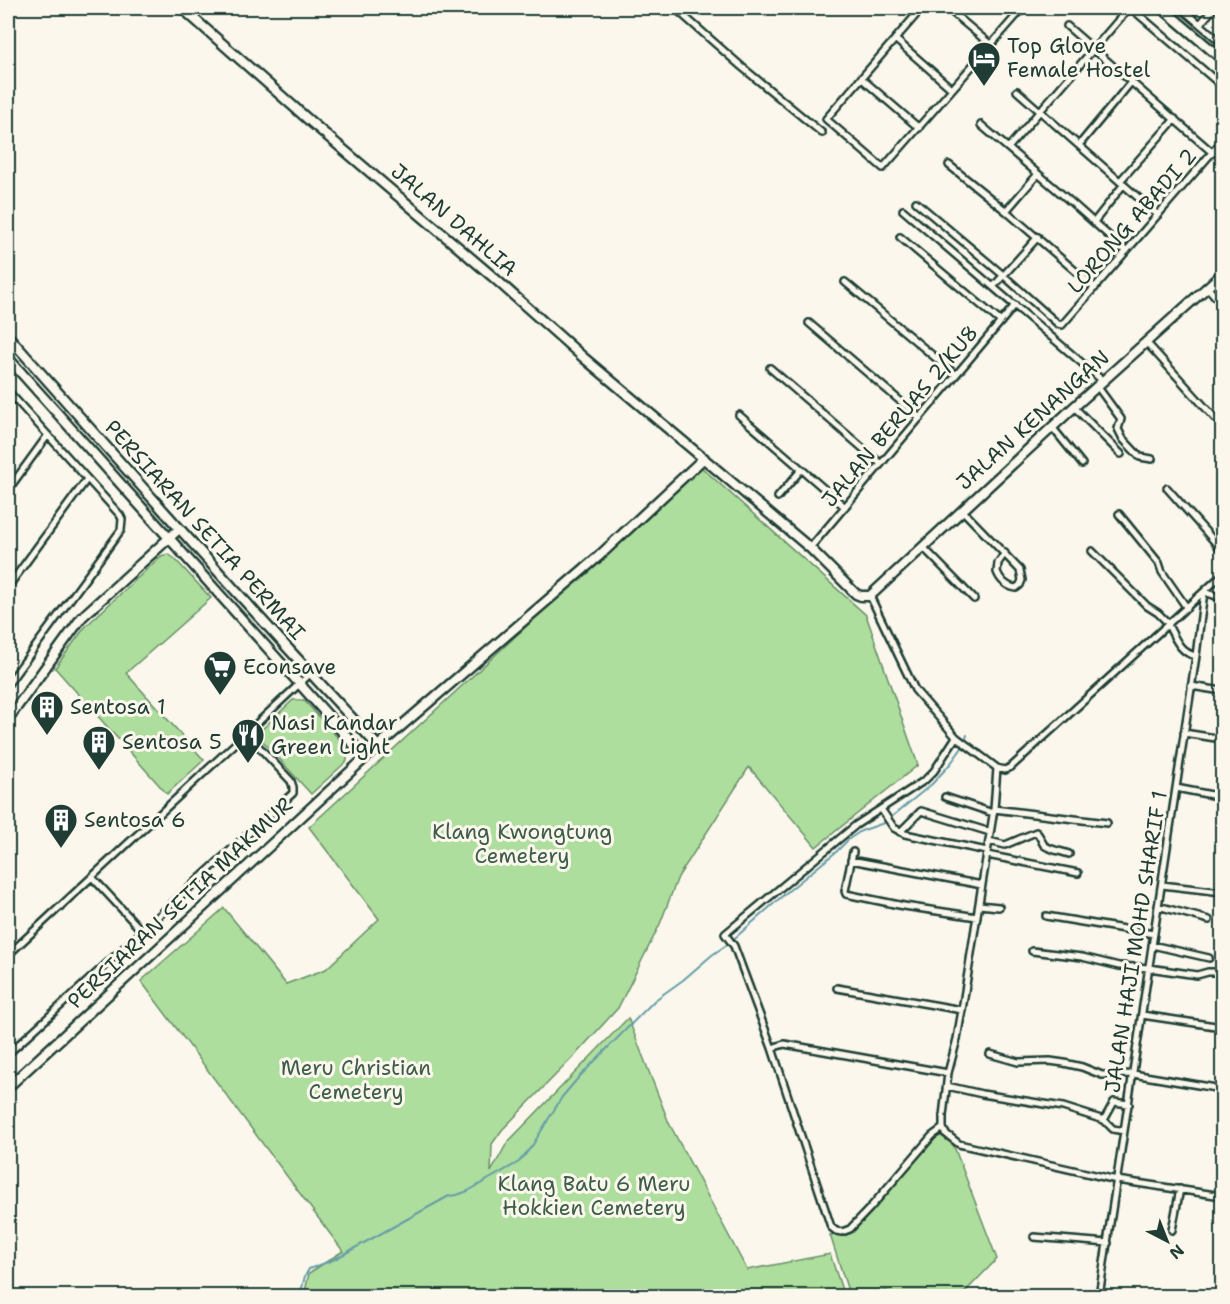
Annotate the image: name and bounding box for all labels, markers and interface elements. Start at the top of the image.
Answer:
place label: Top Glove Female Hostel [1007,32,1151,84]
hotel icon: Top Glove Female Hostel [966,40,1002,87]
street label: LORONG ABADI 2 [1061,142,1203,300]
street label: JALAN DAHLIA [385,157,523,283]
street label: JALAN BERUAS 2/KU8 [816,319,984,513]
street label: JALAN KENANGAN [951,344,1115,496]
street label: PERSIARAN SETIA PERMAI [99,414,311,646]
supermarket icon: Econsave [202,649,238,696]
place label: Econsave [243,653,336,681]
building icon: Sentosa 1 [29,689,65,736]
place label: Sentosa 1 [70,693,166,721]
place label: Nasi Kandar Green Light [271,709,398,761]
restaurant icon: Nasi Kandar Green Light [230,717,266,764]
building icon: Sentosa 5 [81,724,117,771]
place label: Sentosa 5 [122,728,222,756]
street label: JALAN HAJI MOHD SHARIF 1 [1098,789,1174,1095]
street label: PERSIARAN SETIA MAKMUR [62,791,298,1015]
building icon: Sentosa 6 [43,802,79,849]
place label: Sentosa 6 [84,806,186,834]
park label: Klang Kwongtung Cemetery [432,818,612,870]
park label: Meru Christian Cemetery [281,1054,431,1106]
park label: Klang Batu 6 Meru Hokkien Cemetery [498,1170,690,1222]
north arrow [1137,1211,1197,1271]
text: N [1165,1240,1188,1264]

